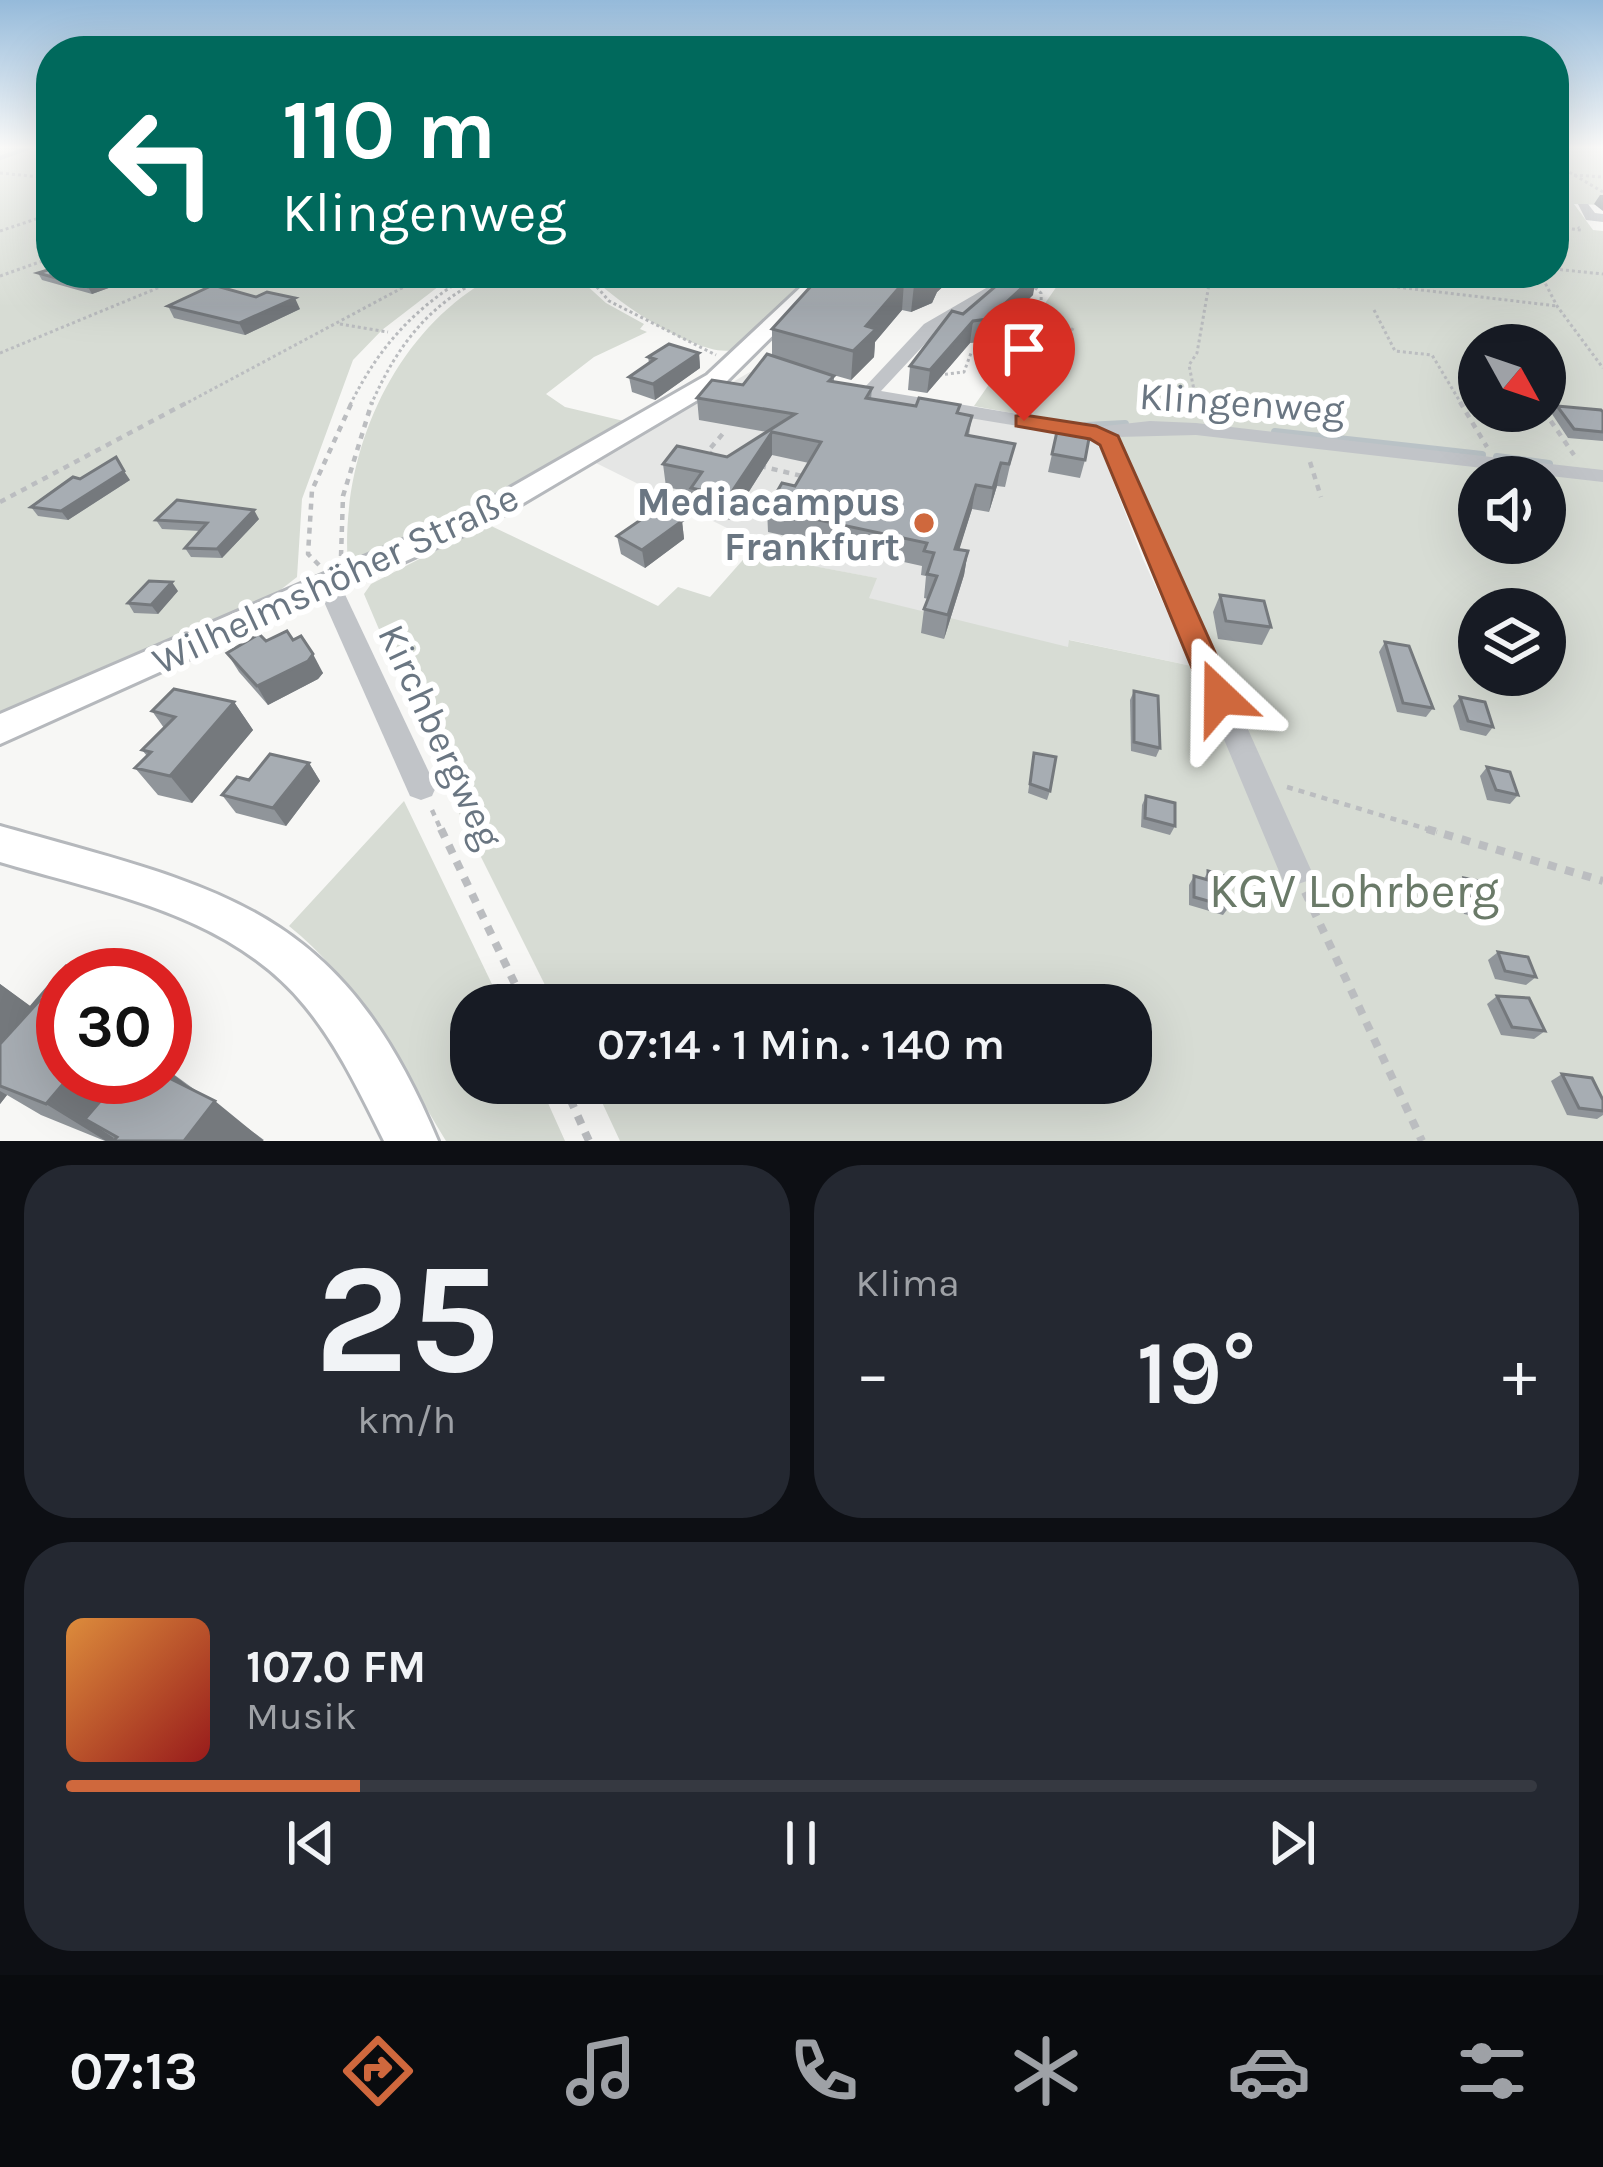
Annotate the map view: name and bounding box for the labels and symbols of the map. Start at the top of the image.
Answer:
pin [973,298,1075,421]
north arrow [1458,324,1566,432]
street label: Klingenweg [1138,373,1346,433]
street label: Wilhelmshöher Straße [145,474,526,684]
place label: Mediacampus Frankfurt [636,479,900,570]
marker: Mediacampus Frankfurt [911,510,937,536]
street label: Kirchbergweg [368,617,512,856]
position arrow [1157,634,1283,760]
park label: KGV Lohrberg [1209,863,1499,920]
speed limit sign: 30 [36,948,192,1104]

